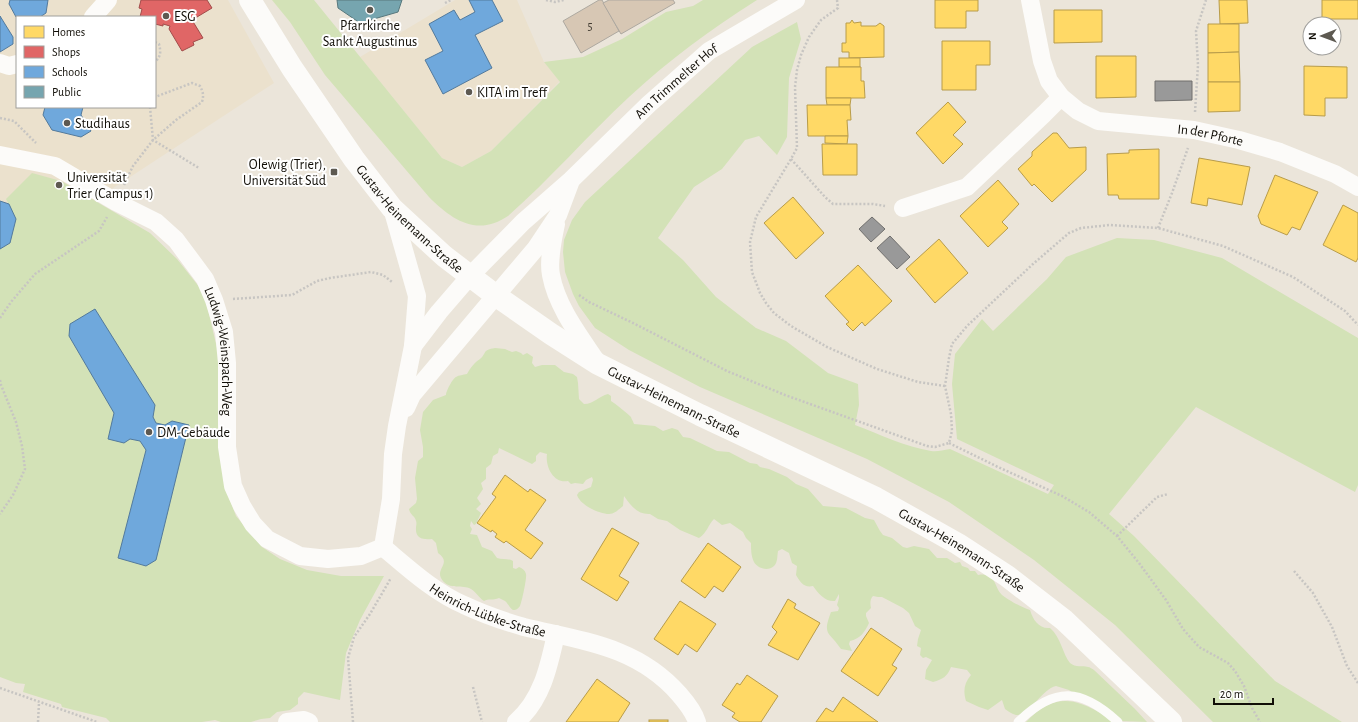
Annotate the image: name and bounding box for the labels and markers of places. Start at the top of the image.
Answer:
marker: Pfarrkirche Sankt Augustinus [365,5,375,15]
place label: ESG [174,10,196,24]
marker: ESG [161,11,171,21]
place label: Pfarrkirche Sankt Augustinus [323,19,417,49]
place label: KITA im Treff [477,86,548,100]
marker: KITA im Treff [464,87,474,97]
place label: Studihaus [75,117,130,131]
marker: Studihaus [62,118,72,128]
place label: Olewig (Trier), Universität Süd [243,158,326,188]
marker: Olewig (Trier), Universität Süd [329,167,339,177]
place label: Universität Trier (Campus 1) [67,171,154,201]
marker: Universität Trier (Campus 1) [54,180,64,190]
place label: DM-Gebäude [157,426,230,440]
marker: DM-Gebäude [144,427,154,437]

